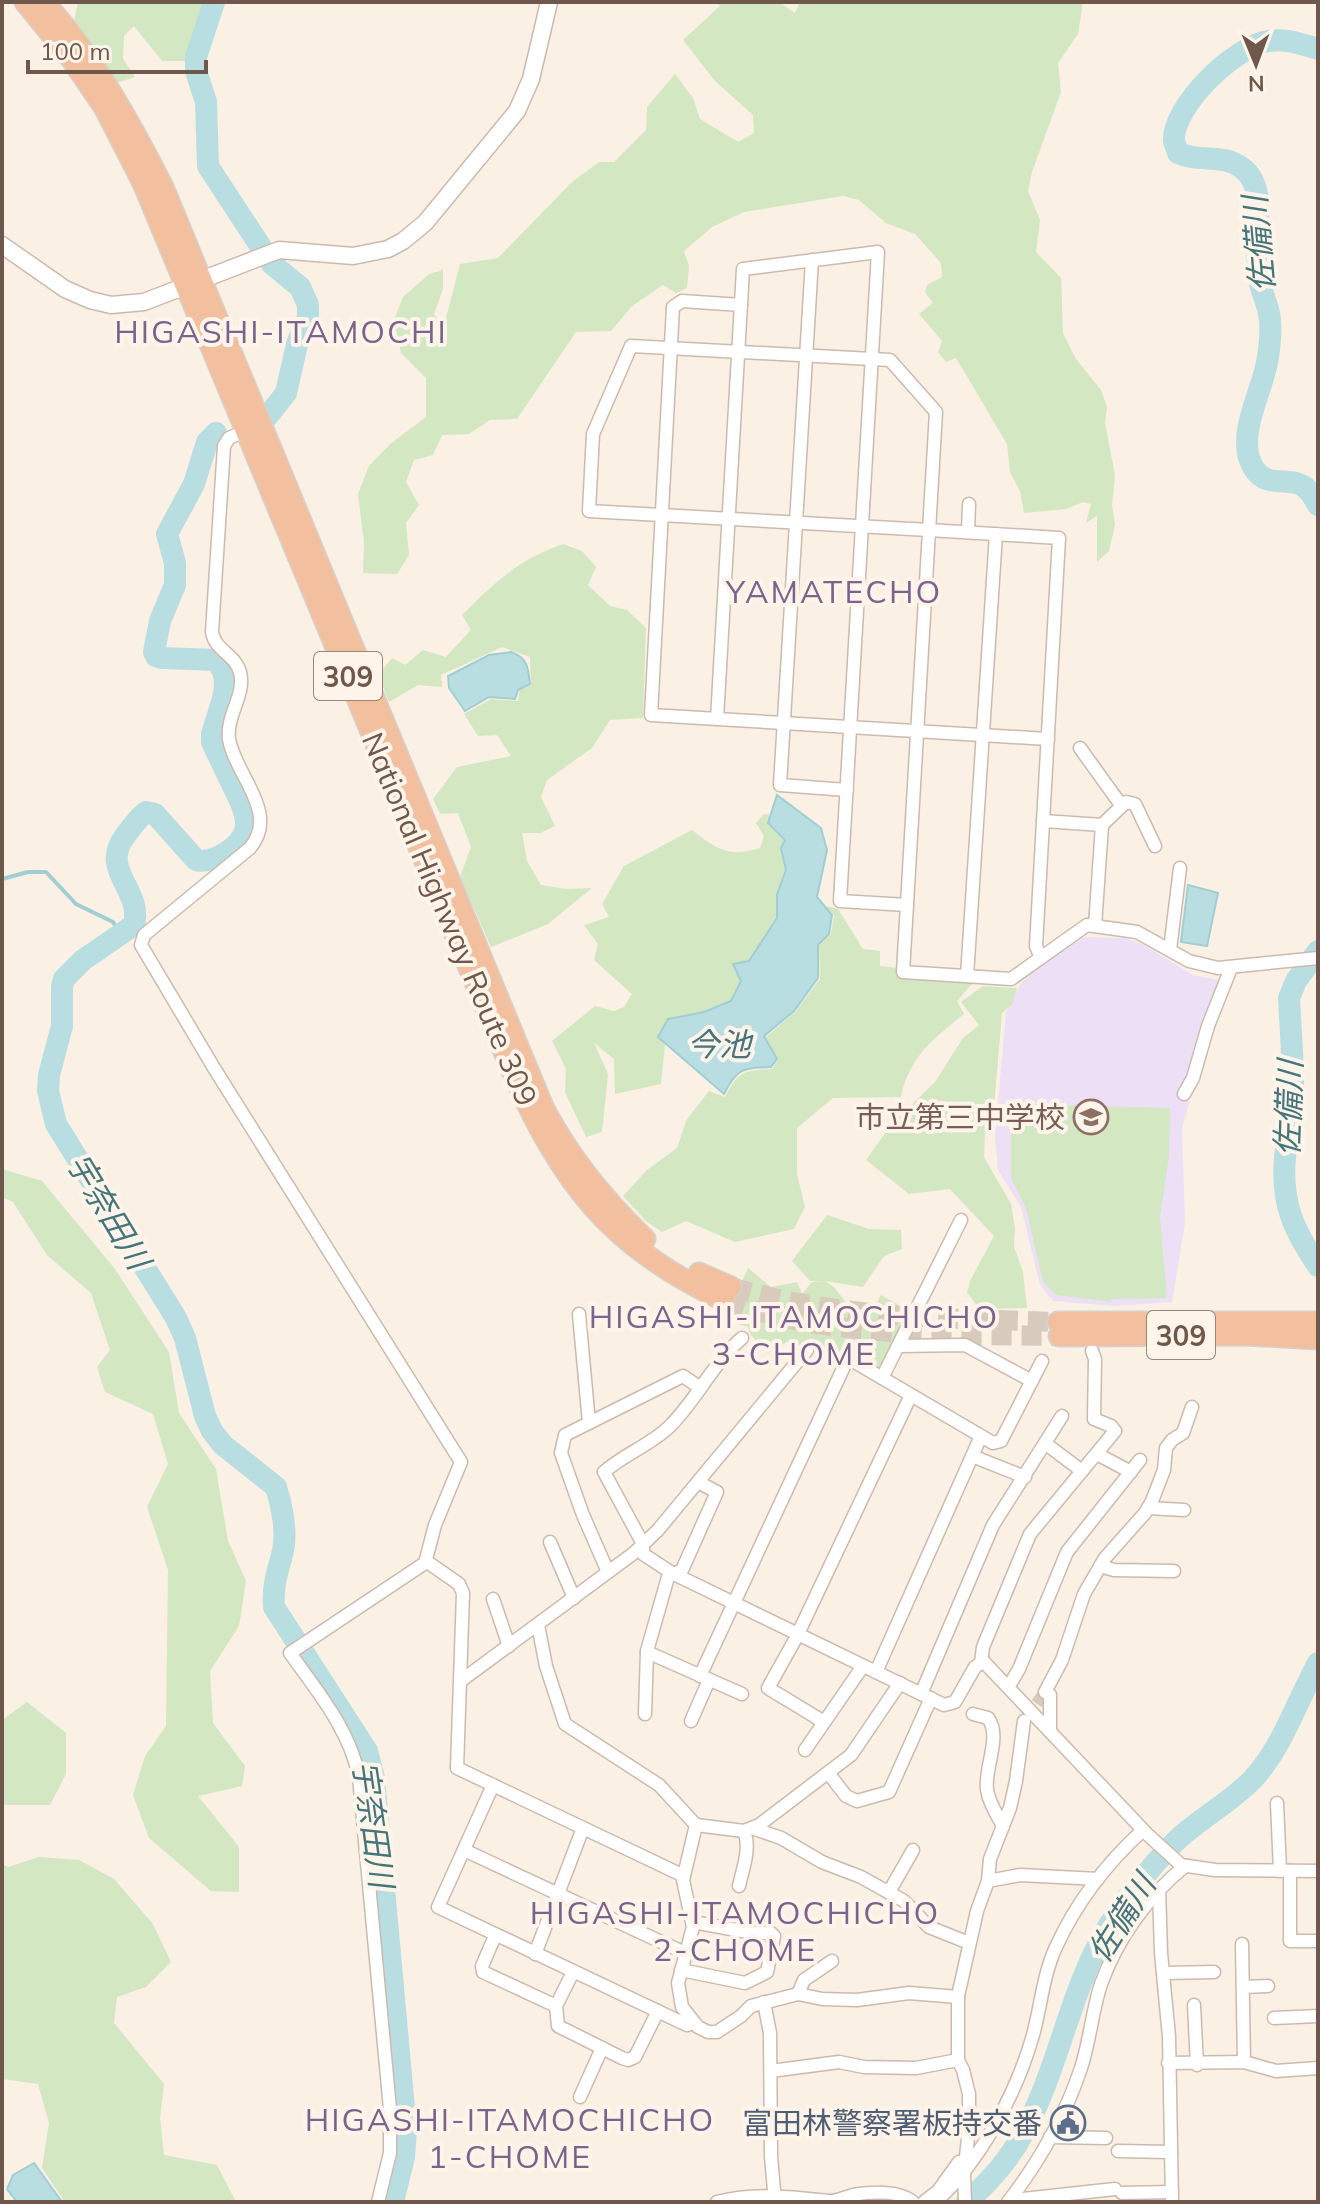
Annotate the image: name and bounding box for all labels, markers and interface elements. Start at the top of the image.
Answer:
scale bar [28,24,206,74]
north arrow [1216,24,1296,104]
text: 100 m [40,36,111,66]
text: N [1248,70,1265,98]
water label: 佐備川 [1234,191,1282,294]
district label: HIGASHI-ITAMOCHI [114,311,448,351]
district label: YAMATECHO [725,571,942,611]
road number: 309 [314,652,382,700]
street label: National Highway Route 309 [354,727,546,1111]
water label: 今池 [687,1024,754,1064]
water label: 佐備川 [1266,1056,1310,1157]
place label: 市立第三中学校 [855,1098,1065,1136]
school or university icon: 市立第三中学校 [1072,1098,1110,1136]
water label: 宇奈田川 [59,1146,161,1279]
district label: HIGASHI-ITAMOCHICHO 3-CHOME [589,1296,999,1373]
road number: 309 [1147,1311,1215,1359]
water label: 宇奈田川 [345,1758,403,1893]
water label: 佐備川 [1079,1864,1165,1969]
district label: HIGASHI-ITAMOCHICHO 2-CHOME [530,1892,940,1969]
district label: HIGASHI-ITAMOCHICHO 1-CHOME [305,2099,715,2176]
place label: 富田林警察署板持交番 [742,2104,1042,2142]
public building icon: 富田林警察署板持交番 [1049,2104,1087,2142]

